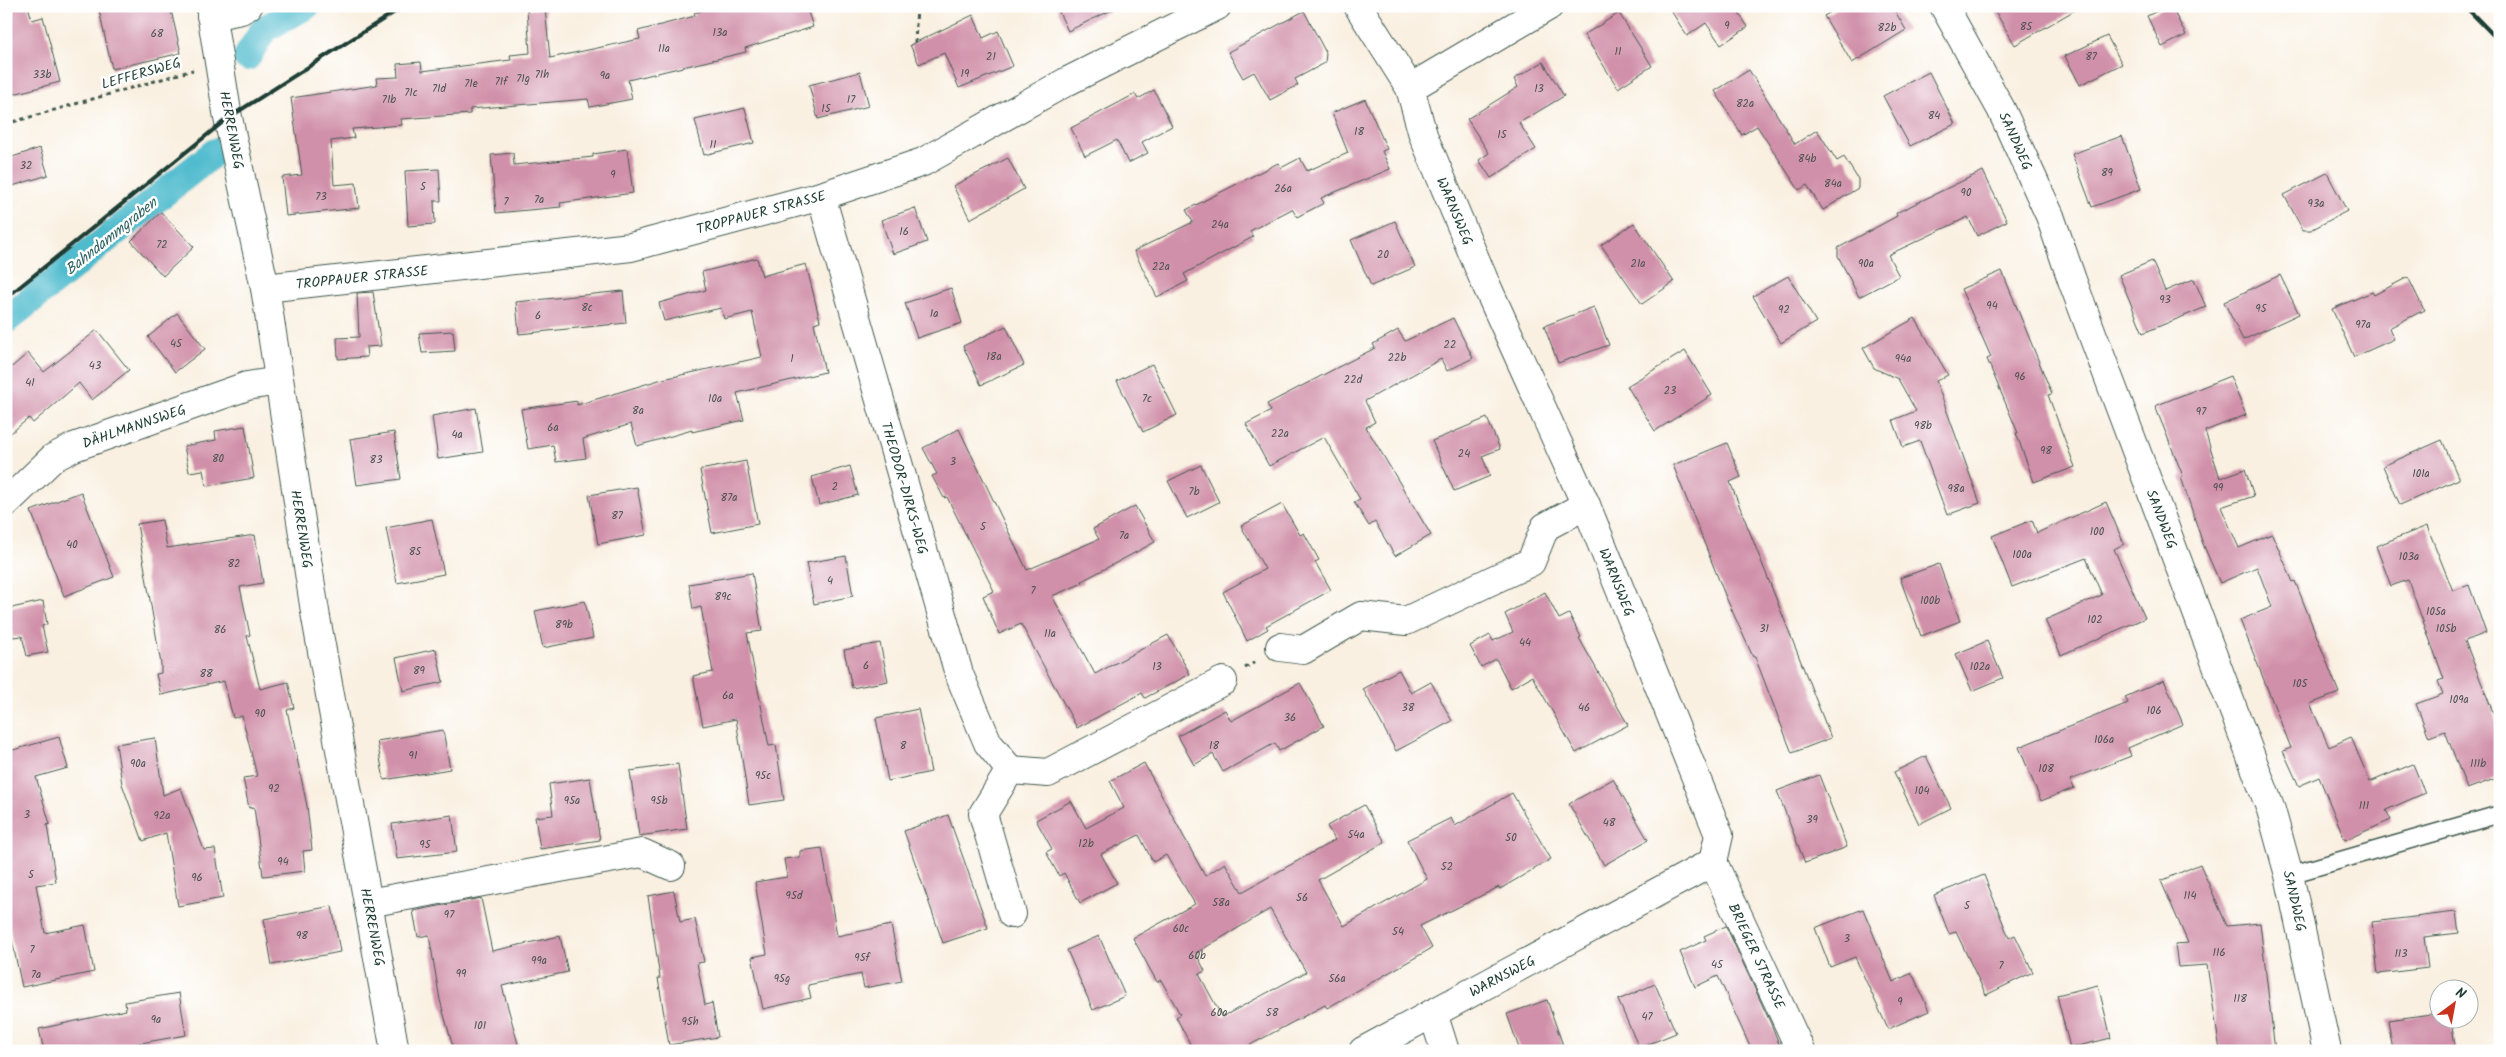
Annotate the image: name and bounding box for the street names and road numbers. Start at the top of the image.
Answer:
street label: LEFFERSWEG [99,52,184,96]
street label: HERRENWEG [213,89,249,171]
street label: SANDWEG [1992,109,2038,174]
street label: WARNSWEG [1430,174,1478,249]
street label: TROPPAUER STRASSE [694,185,829,241]
street label: TROPPAUER STRASSE [295,260,430,296]
street label: DÄHLMANNSWEG [80,399,189,455]
street label: THEODOR-DIRKS-WEG [875,419,934,557]
street label: SANDWEG [2140,486,2182,552]
street label: HERRENWEG [284,488,318,570]
street label: WARNSWEG [1592,545,1640,620]
street label: SANDWEG [2276,868,2312,934]
street label: HERRENWEG [354,886,390,968]
street label: BRIEGER STRASSE [1722,900,1791,1014]
street label: WARNSWEG [1465,950,1540,1004]

